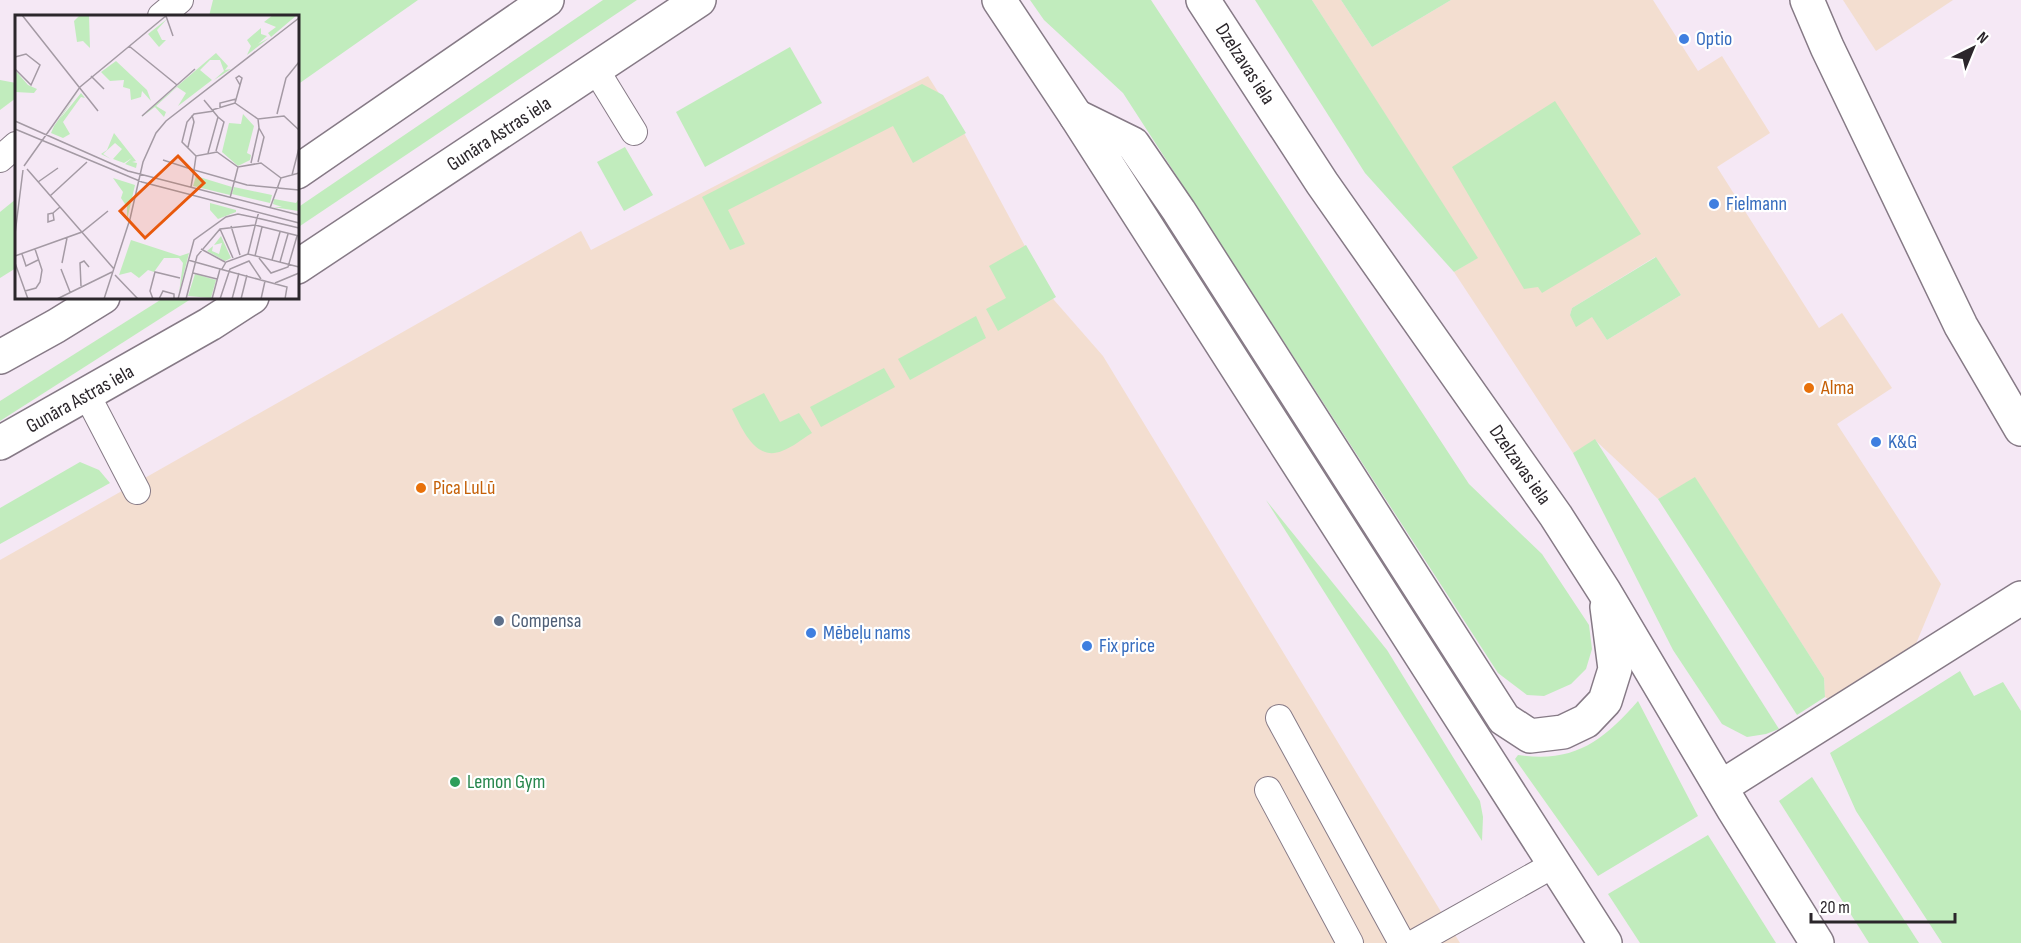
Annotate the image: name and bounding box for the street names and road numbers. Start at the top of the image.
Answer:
street label: Dzelzavas iela [1210,19,1280,109]
street label: Gunāra Astras iela [442,91,556,177]
street label: Gunāra Astras iela [22,360,138,438]
street label: Dzelzavas iela [1484,421,1556,509]

